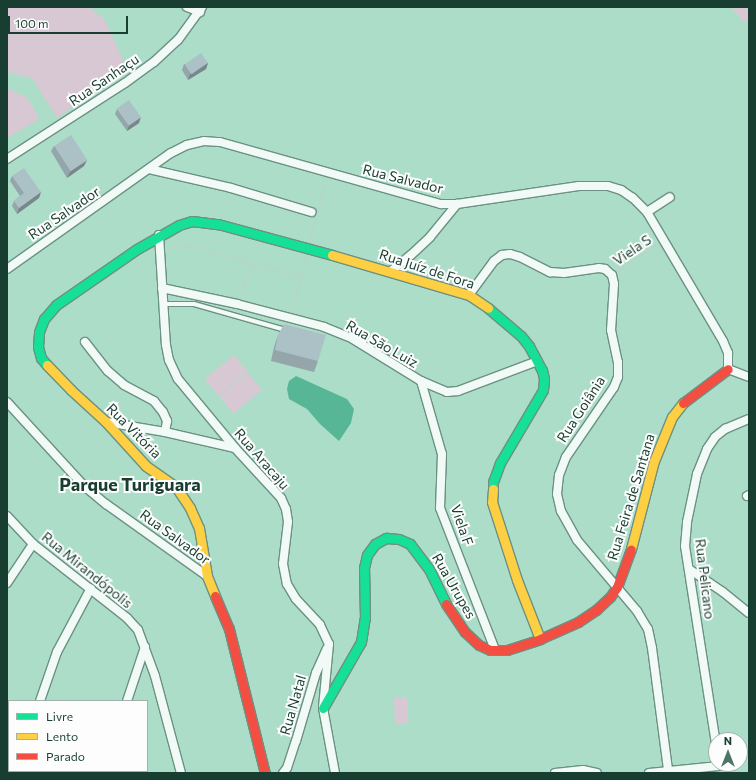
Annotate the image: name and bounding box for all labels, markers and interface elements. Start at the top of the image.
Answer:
scale bar [10,8,130,34]
text: 100 m [15,16,49,30]
street label: Rua Sanhaçu [66,50,142,110]
street label: Rua Salvador [361,161,445,197]
street label: Rua Salvador [25,183,103,243]
street label: Viela S [610,231,654,269]
street label: Rua Juíz de Fora [377,246,477,292]
street label: Rua São Luiz [343,317,421,371]
street label: Rua Goiânia [553,373,609,445]
street label: Rua Vitória [103,400,165,462]
street label: Rua Aracaju [231,425,293,493]
street label: Rua Feira de Santana [604,432,658,562]
district label: Parque Turiguara [59,473,201,495]
street label: Viela F [447,502,477,548]
street label: Rua Salvador [137,506,213,568]
street label: Rua Mirandópolis [38,528,136,612]
street label: Rua Pelicano [692,538,718,620]
street label: Rua Urupes [429,550,479,622]
street label: Rua Natal [276,673,310,737]
legend [8,700,148,772]
text: Livre [46,709,73,723]
text: Lento [46,729,78,743]
north arrow [708,732,748,772]
text: N [724,734,732,747]
text: Parado [46,749,85,763]

